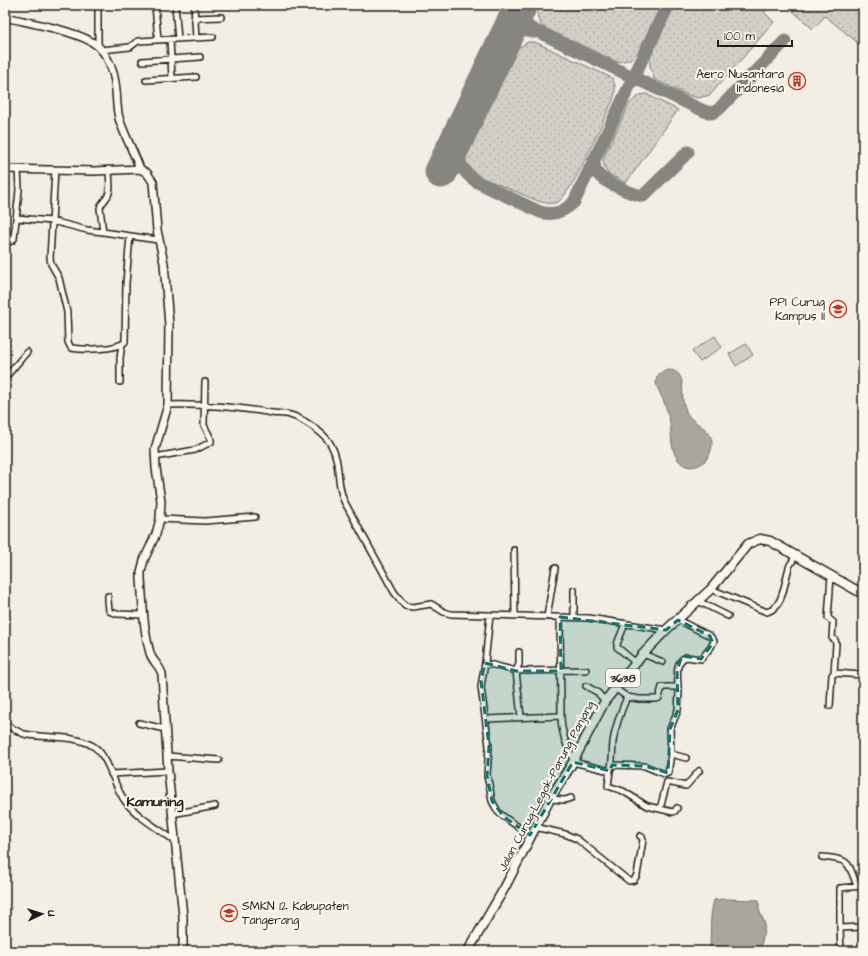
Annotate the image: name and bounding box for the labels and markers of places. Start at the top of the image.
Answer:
place label: Aero Nusantara Indonesia [696,66,784,97]
building icon: Aero Nusantara Indonesia [787,71,807,91]
place label: PPI Curug Kampus II [770,294,825,325]
school or university icon: PPI Curug Kampus II [828,299,848,319]
place label: SMKN 12 Kabupaten Tangerang [242,898,349,930]
school or university icon: SMKN 12 Kabupaten Tangerang [219,903,239,923]

